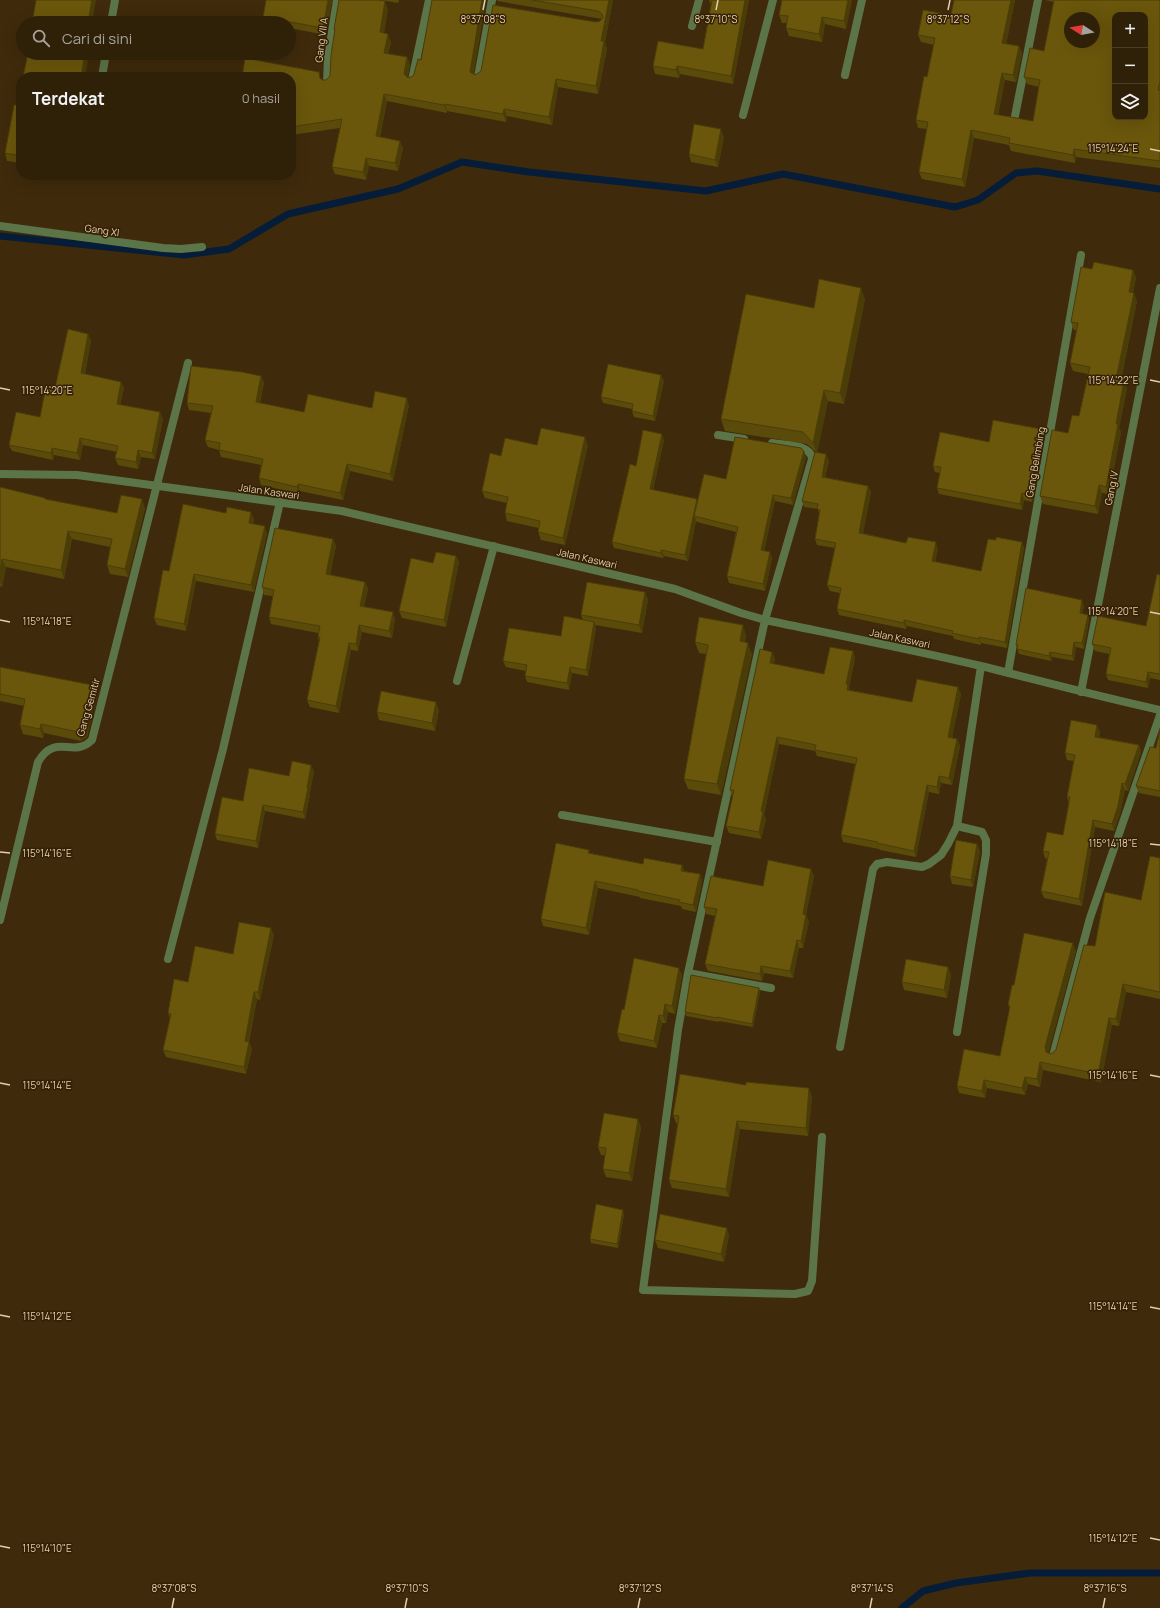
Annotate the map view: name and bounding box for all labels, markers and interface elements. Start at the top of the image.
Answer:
text: 8°37'08"S [461,12,505,26]
text: 8°37'10"S [694,12,738,26]
text: 8°37'12"S [927,12,969,26]
north arrow [1064,12,1100,48]
map controls [1112,12,1148,120]
button: + [1112,12,1148,48]
search box [16,16,296,60]
street label: Gang VII A [311,16,331,63]
icon: search [30,27,52,49]
text: Cari di sini [62,28,132,49]
button: − [1112,48,1148,84]
button: layers [1112,84,1148,120]
text: Terdekat [32,87,105,110]
text: 0 hasil [242,89,280,107]
text: 115°14'24"E [1088,141,1139,155]
street label: Gang XI [84,221,120,239]
text: 115°14'22"E [1088,373,1139,387]
text: 115°14'20"E [21,383,73,397]
street label: Gang Belimbing [1022,425,1048,499]
street label: Gang IV [1101,470,1121,506]
street label: Jalan Kaswari [238,480,300,502]
street label: Jalan Kaswari [555,544,619,572]
text: 115°14'20"E [1087,604,1139,618]
text: 115°14'18"E [22,614,72,628]
street label: Jalan Kaswari [868,625,932,651]
street label: Gang Gemitir [73,676,103,738]
text: 115°14'18"E [1088,836,1138,850]
text: 115°14'16"E [22,846,72,860]
text: 115°14'16"E [1088,1068,1138,1082]
text: 115°14'14"E [23,1078,72,1092]
text: 115°14'14"E [1089,1299,1138,1313]
text: 115°14'12"E [23,1309,72,1323]
text: 115°14'12"E [1089,1531,1138,1545]
text: 115°14'10"E [22,1541,72,1555]
text: 8°37'08"S [152,1581,196,1595]
text: 8°37'10"S [385,1581,429,1595]
text: 8°37'12"S [619,1581,661,1595]
text: 8°37'14"S [851,1581,893,1595]
text: 8°37'16"S [1083,1581,1127,1595]

